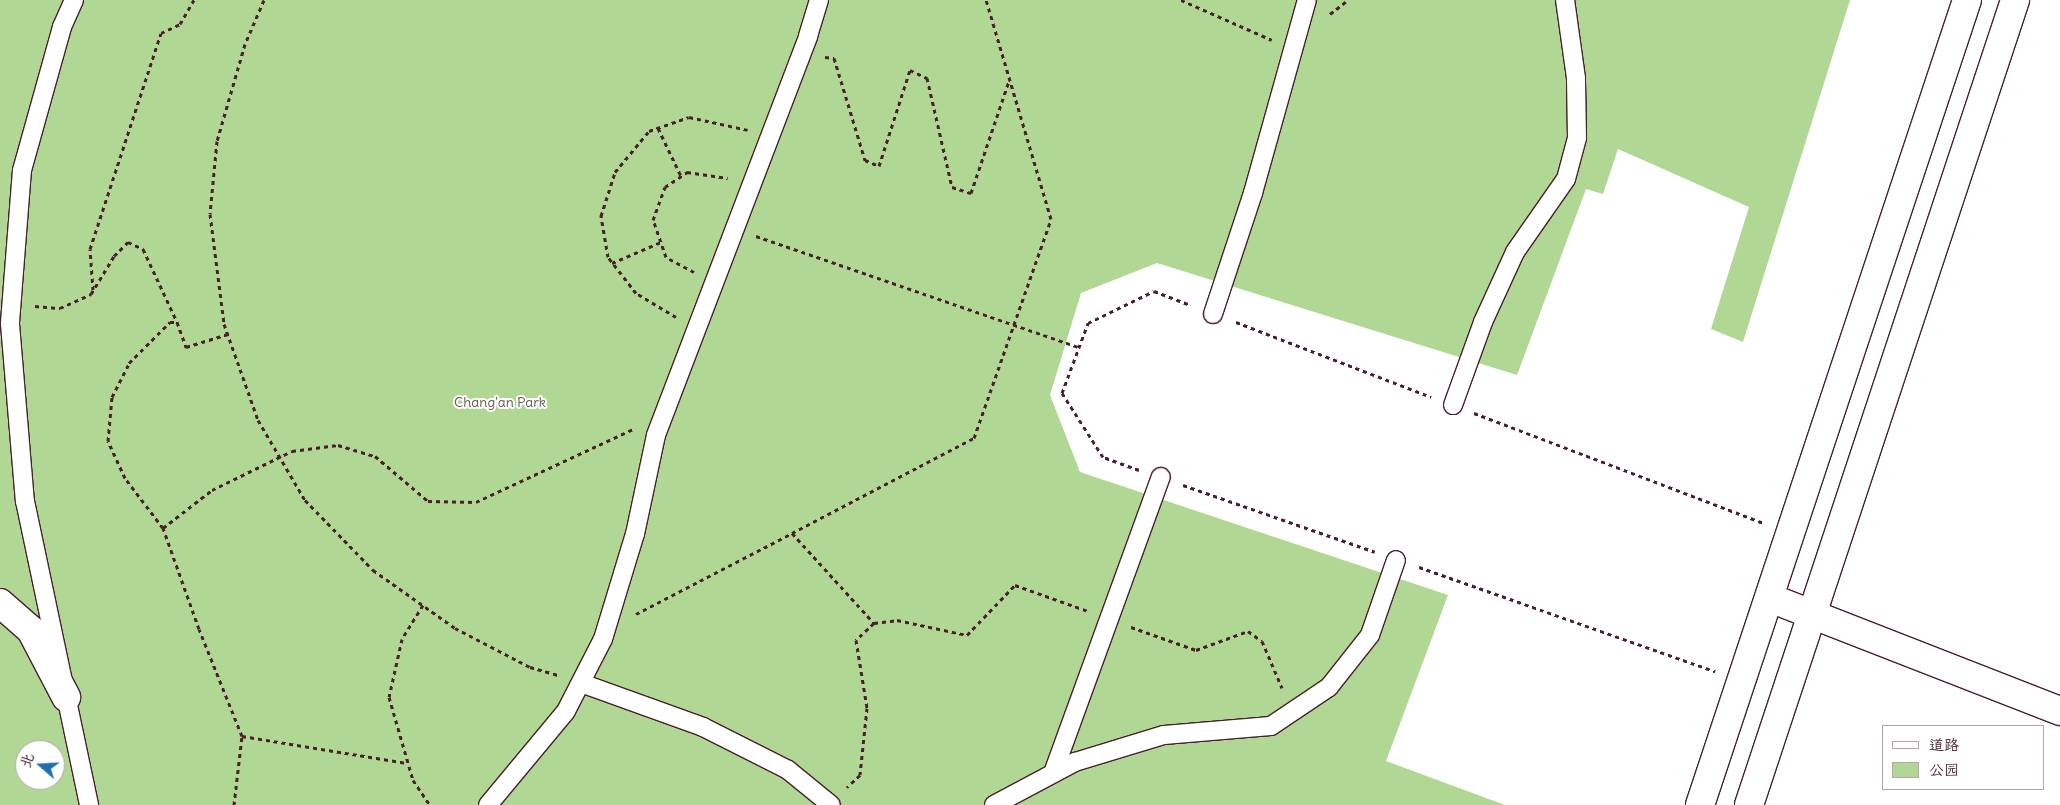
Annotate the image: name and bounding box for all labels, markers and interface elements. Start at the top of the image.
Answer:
park label: Chang'an Park [454,394,546,410]
legend [1882,725,2045,790]
text: 道路 [1929,735,1959,754]
north arrow [15,740,65,790]
text: 北 [16,751,38,770]
text: 公园 [1929,760,1959,779]

